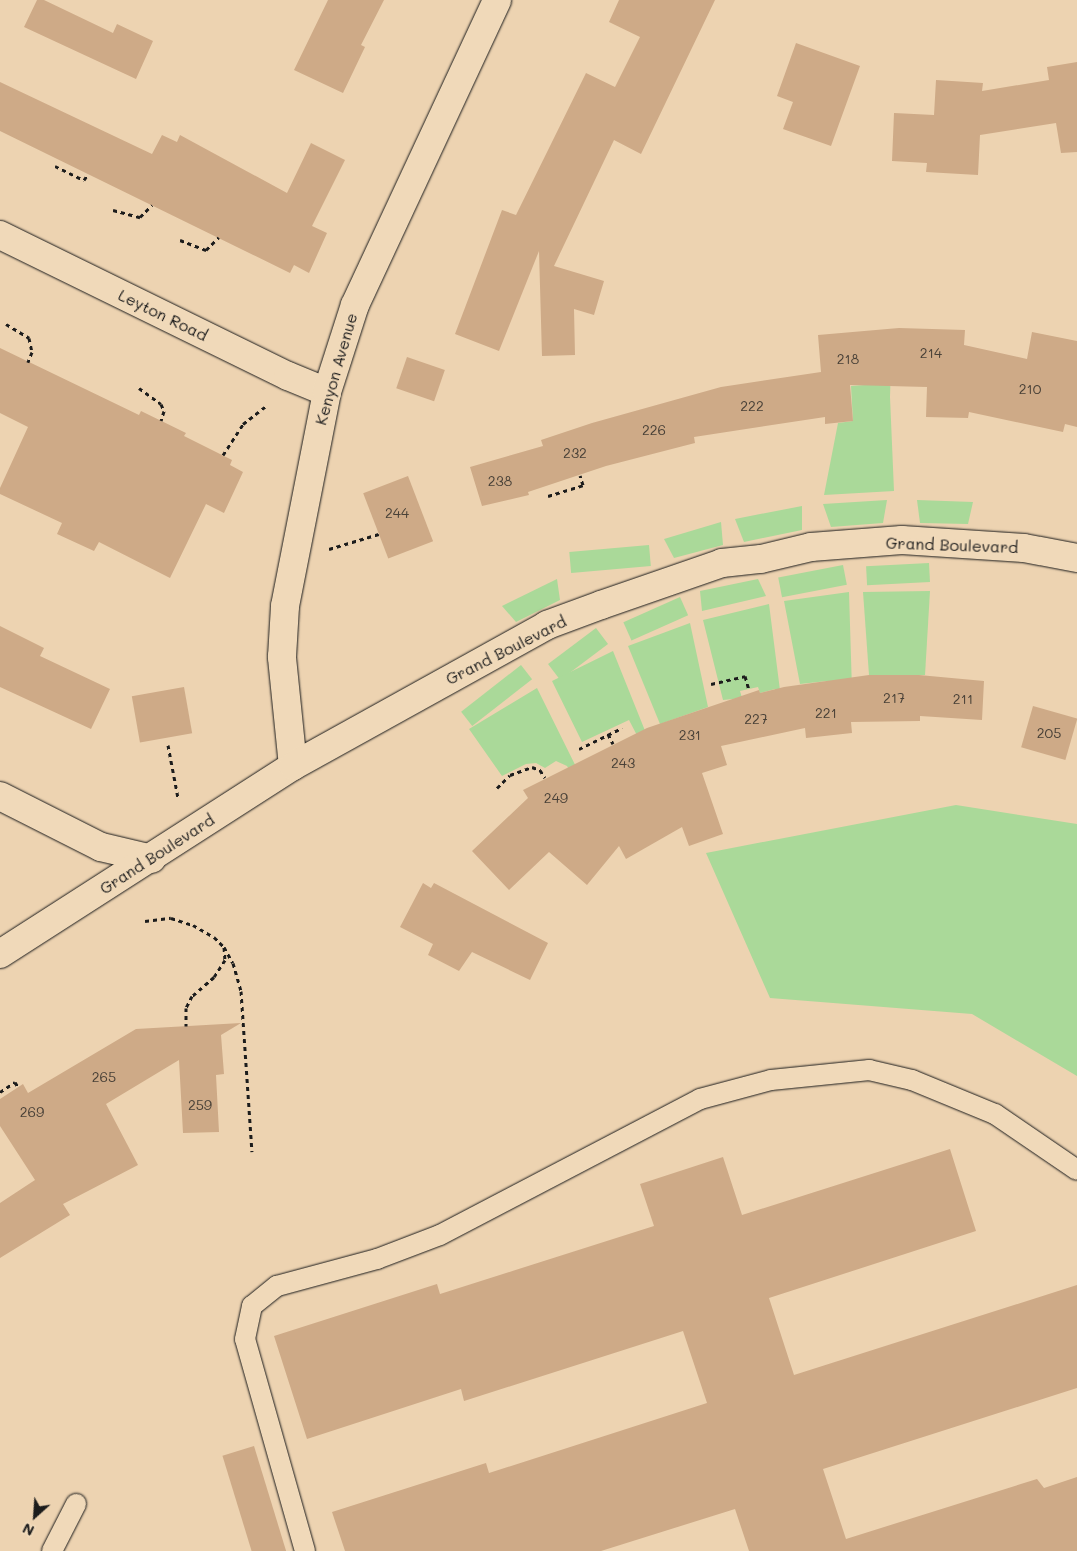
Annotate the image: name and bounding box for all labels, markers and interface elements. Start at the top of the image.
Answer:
street label: Leyton Road [115,285,211,345]
street label: Kenyon Avenue [311,311,361,427]
house number: 214 [920,345,942,361]
house number: 218 [837,351,859,367]
house number: 210 [1019,381,1041,397]
house number: 222 [740,398,764,414]
house number: 226 [642,422,666,438]
house number: 232 [563,445,587,461]
house number: 238 [488,473,512,489]
house number: 244 [385,505,409,521]
street label: Grand Boulevard [885,533,1019,557]
street label: Grand Boulevard [443,611,569,689]
house number: 217 [883,690,905,706]
house number: 211 [953,691,973,707]
house number: 221 [815,705,837,721]
house number: 227 [744,711,768,727]
house number: 205 [1037,725,1061,741]
house number: 231 [679,727,701,743]
house number: 243 [611,755,635,771]
house number: 249 [544,790,568,806]
street label: Grand Boulevard [96,810,218,898]
house number: 265 [92,1069,116,1085]
house number: 259 [188,1097,212,1113]
house number: 269 [20,1104,44,1120]
north arrow [10,1491,60,1541]
text: N [19,1519,37,1541]

